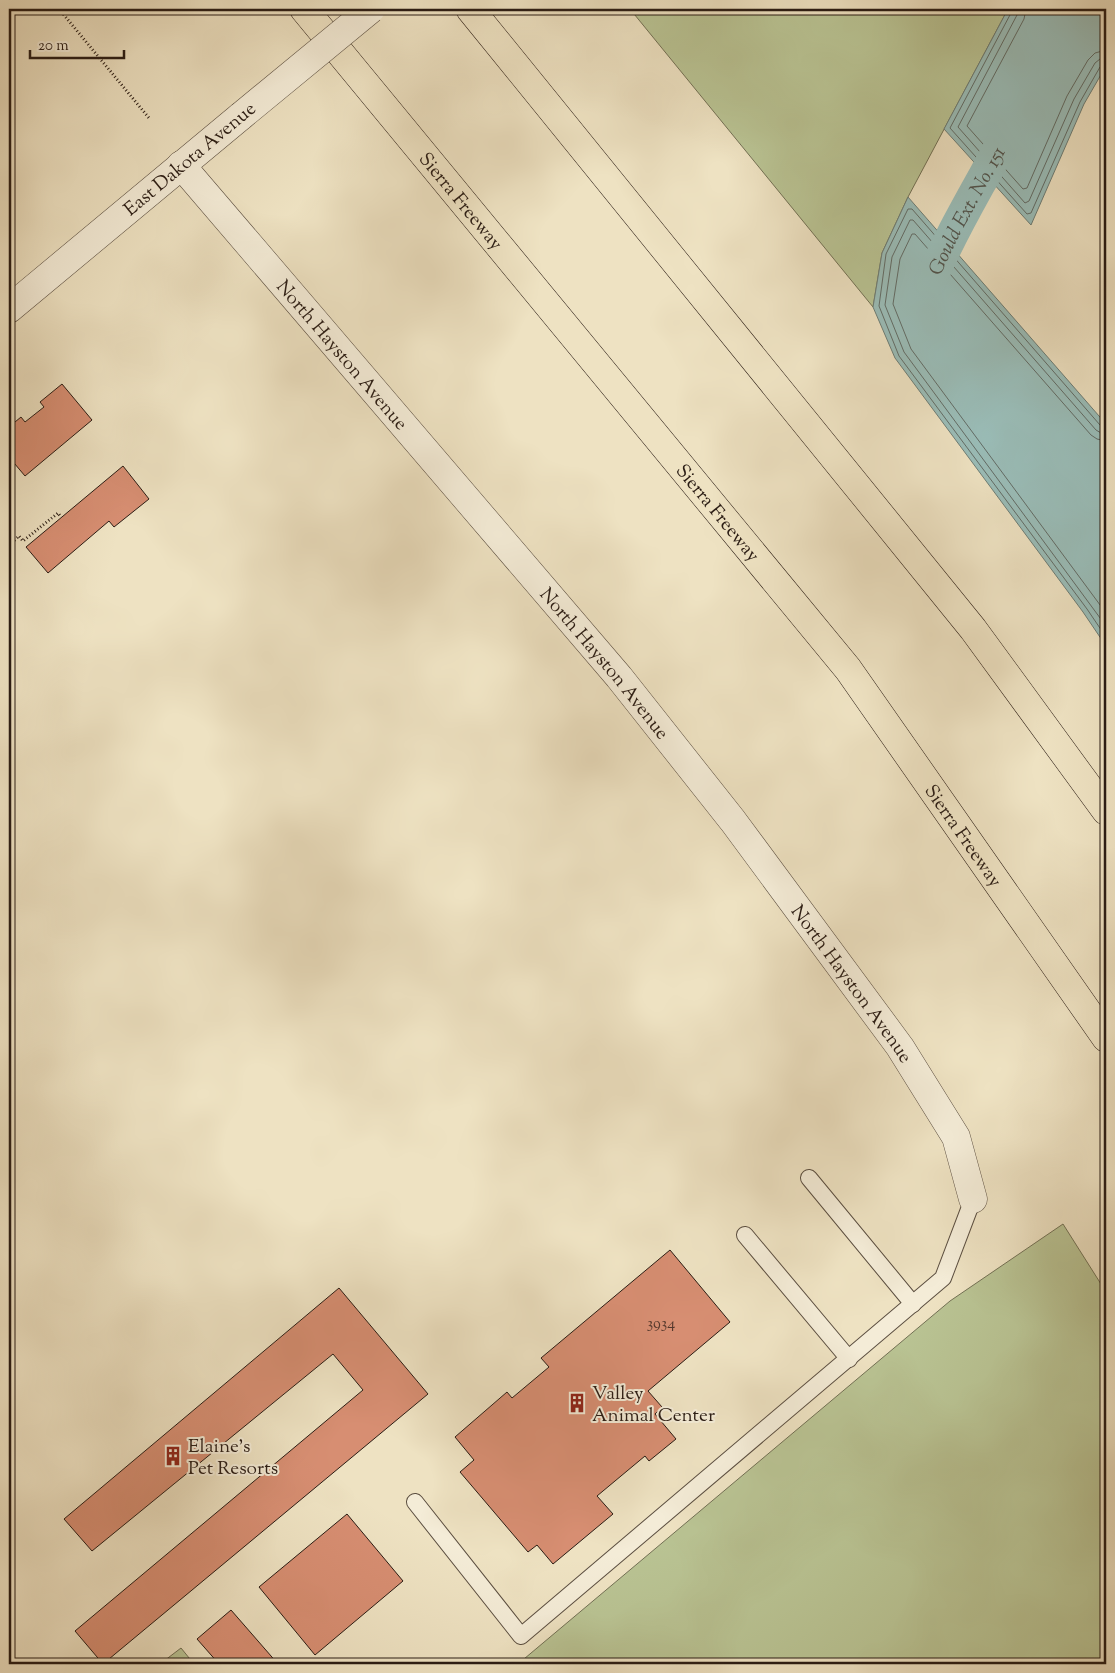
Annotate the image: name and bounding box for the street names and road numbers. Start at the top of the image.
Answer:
street label: East Dakota Avenue [119,96,263,223]
street label: Sierra Freeway [411,147,509,257]
street label: North Hayston Avenue [269,275,413,437]
street label: Sierra Freeway [668,459,766,569]
street label: North Hayston Avenue [532,582,675,746]
street label: Sierra Freeway [917,780,1008,894]
street label: North Hayston Avenue [783,900,918,1069]

